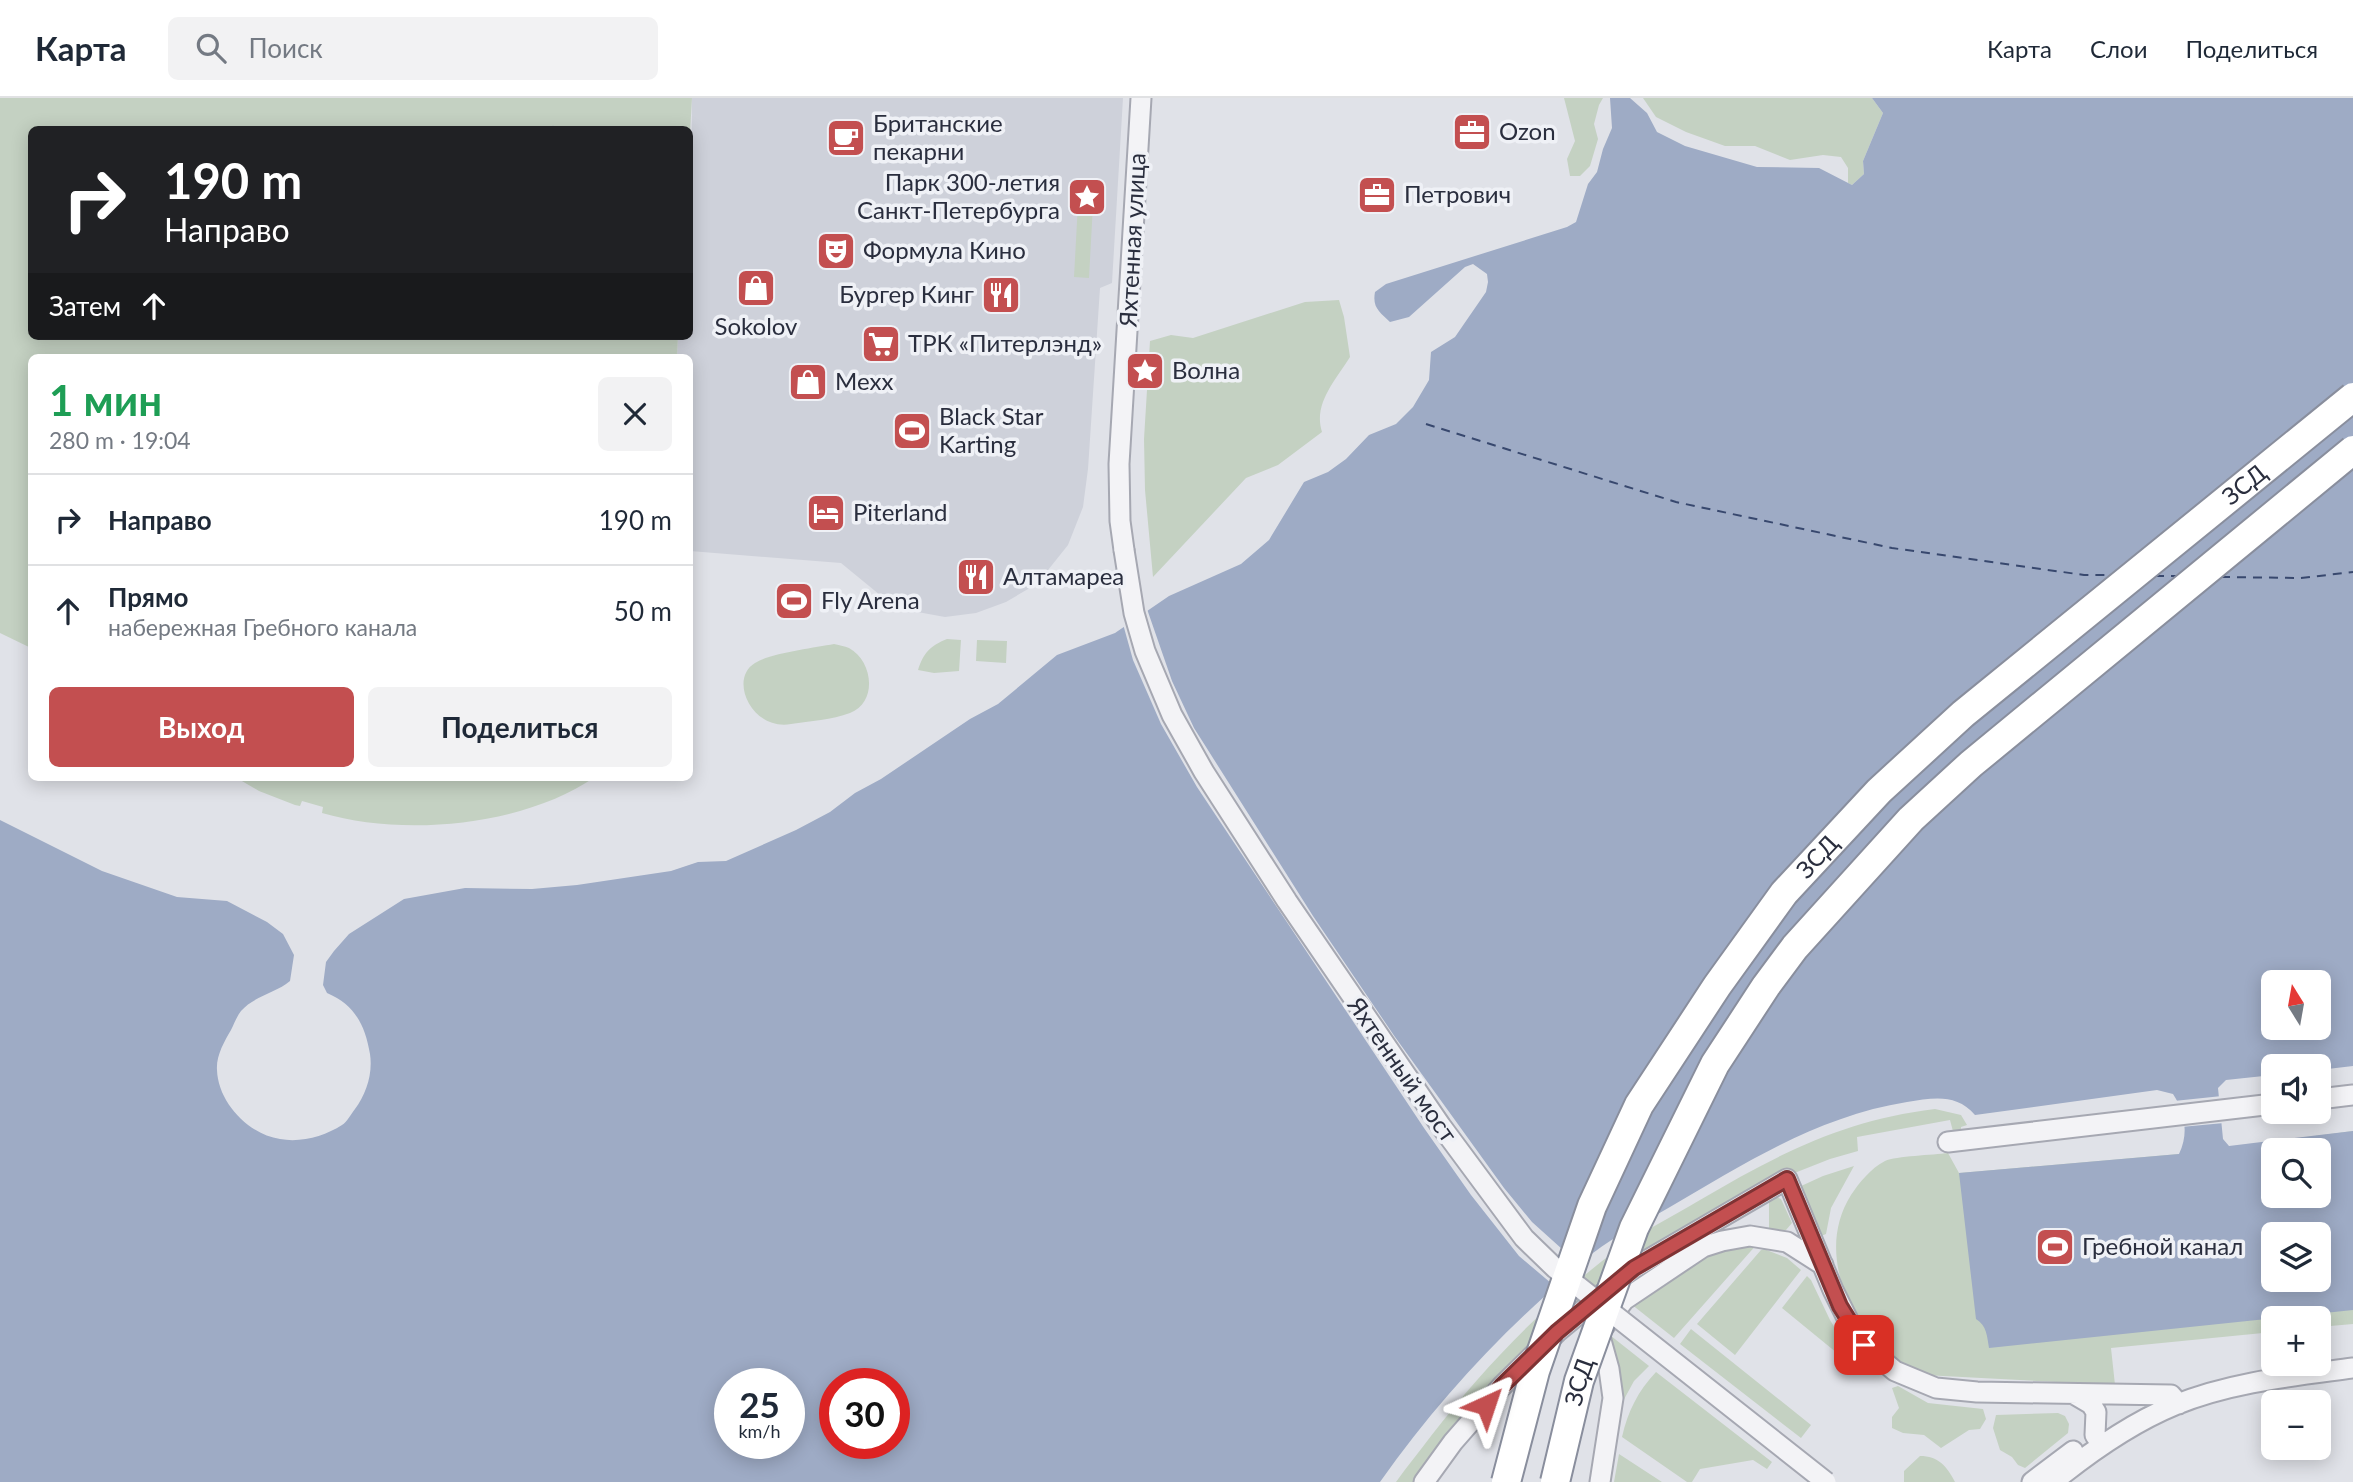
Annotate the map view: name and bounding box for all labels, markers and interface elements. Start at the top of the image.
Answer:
search box [168,17,658,80]
text: Карта [35,28,126,68]
icon: search [192,29,230,67]
text: Поиск [248,32,323,64]
text: Карта [1987,34,2052,63]
text: Слои [2090,34,2147,63]
text: Поделиться [2185,34,2318,63]
place label: Британские пекарни [873,108,1003,165]
office icon: Ozon [1451,111,1493,153]
place label: Ozon [1499,116,1556,145]
cafe icon: Британские пекарни [825,117,867,159]
text: 190 m [164,151,302,209]
street label: Яхтенная улица [1112,152,1151,329]
icon: right [49,154,140,245]
place label: Парк 300-летия Санкт-Петербурга [857,167,1060,224]
office icon: Петрович [1356,174,1398,216]
place icon: Парк 300-летия Санкт-Петербурга [1066,176,1108,218]
place label: Петрович [1404,179,1511,208]
text: Направо [164,210,290,249]
theatre icon: Формула Кино [815,230,857,272]
place label: Формула Кино [863,235,1026,264]
shop icon: Sokolov [735,267,777,309]
restaurant icon: Бургер Кинг [980,274,1022,316]
place label: Бургер Кинг [839,279,974,308]
icon: ahead [135,287,173,325]
text: Затем [49,290,121,322]
place label: Sokolov [715,311,798,340]
supermarket icon: ТРК «Питерлэнд» [860,323,902,365]
place label: ТРК «Питерлэнд» [908,328,1102,357]
place icon: Волна [1124,350,1166,392]
place label: Волна [1172,355,1240,384]
shop icon: Mexx [787,361,829,403]
place label: Mexx [835,366,893,395]
text: 1 мин [49,375,162,425]
button: close [598,377,672,451]
place label: Black Star Karting [939,401,1044,458]
sports icon: Black Star Karting [891,410,933,452]
text: 280 m · 19:04 [49,426,191,454]
street label: ЗСД [2216,457,2272,510]
hotel icon: Piterland [805,492,847,534]
place label: Piterland [853,497,947,526]
icon: right [49,501,87,539]
text: Направо [108,504,212,536]
text: 190 m [599,504,672,536]
restaurant icon: Алтамареа [955,556,997,598]
place label: Алтамареа [1003,561,1124,590]
sports icon: Fly Arena [773,580,815,622]
text: Прямо [108,581,189,613]
place label: Fly Arena [821,585,920,614]
icon: ahead [49,592,87,630]
text: 50 m [614,595,672,627]
text: набережная Гребного канала [108,613,417,641]
button: Выход [49,687,354,767]
button: Поделиться [368,687,672,767]
street label: ЗСД [1789,828,1844,884]
north arrow [2261,970,2331,1040]
map controls [2261,970,2331,1460]
street label: Яхтенный мост [1342,990,1464,1147]
button: sound [2261,1054,2331,1124]
button: search [2261,1138,2331,1208]
button: layers [2261,1222,2331,1292]
sports icon: Гребной канал [2034,1226,2076,1268]
place label: Гребной канал [2082,1231,2243,1260]
button: + [2261,1306,2331,1376]
pin [1834,1315,1894,1375]
icon: arrive [1845,1326,1883,1364]
street label: ЗСД [1558,1353,1599,1409]
speed limit sign: 30 [819,1368,910,1459]
position arrow [1449,1368,1523,1442]
text: 25 [739,1383,780,1425]
button: − [2261,1390,2331,1460]
text: km/h [738,1420,781,1442]

